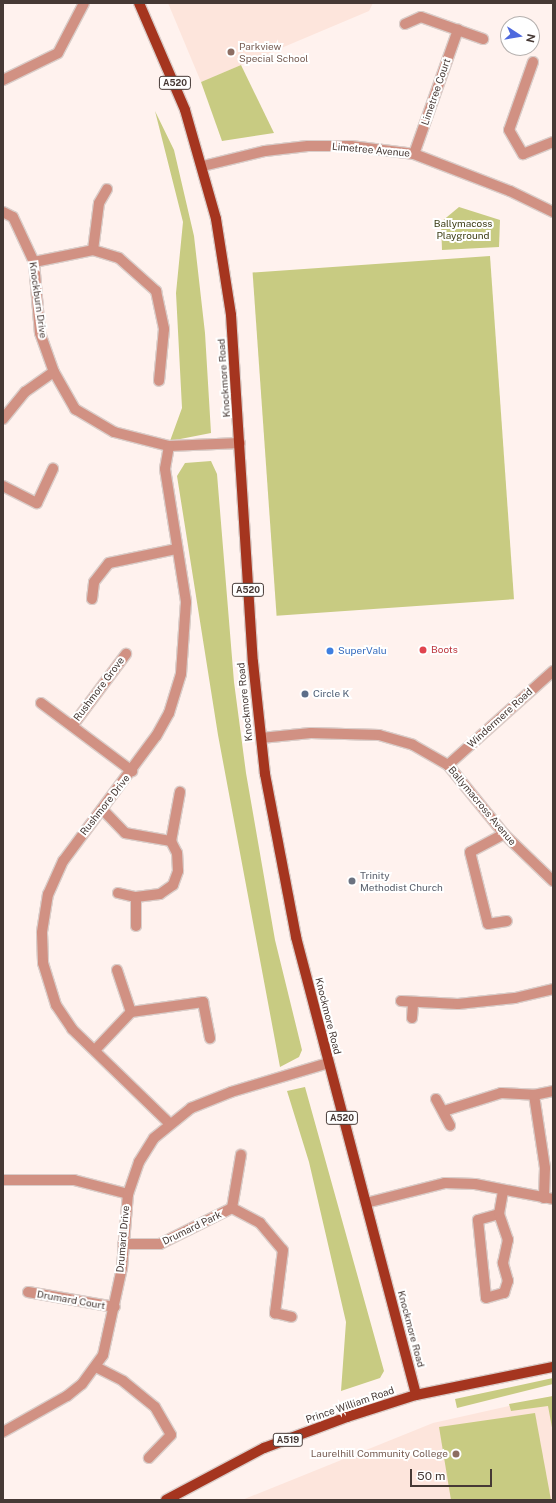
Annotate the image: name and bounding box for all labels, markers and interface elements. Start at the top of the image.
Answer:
north arrow [500,16,540,56]
text: N [524,33,538,44]
place label: Parkview Special School [239,40,308,64]
marker: Parkview Special School [226,47,236,57]
street label: Limetree Court [419,57,453,127]
road number: A520 [158,76,192,90]
street label: Limetree Avenue [332,141,410,159]
park label: Ballymacoss Playground [434,217,492,240]
street label: Knockburn Drive [27,261,49,339]
street label: Knockmore Road [215,338,233,418]
road number: A520 [231,583,265,597]
place label: Boots [431,644,458,656]
place label: SuperValu [338,645,387,657]
marker: Boots [418,645,428,655]
marker: SuperValu [325,646,335,656]
street label: Rushmore Grove [71,655,127,723]
street label: Knockmore Road [235,662,255,742]
street label: Windermere Road [465,686,535,750]
place label: Circle K [313,688,349,700]
marker: Circle K [300,689,310,699]
street label: Ballymacross Avenue [446,764,518,848]
street label: Rushmore Drive [78,772,132,838]
place label: Trinity Methodist Church [360,869,443,892]
marker: Trinity Methodist Church [347,876,357,886]
street label: Knockmore Road [313,976,343,1056]
road number: A520 [325,1111,359,1125]
street label: Drumard Drive [114,1205,132,1273]
street label: Drumard Park [160,1208,224,1248]
street label: Drumard Court [36,1288,106,1312]
street label: Knockmore Road [395,1289,427,1369]
street label: Prince William Road [304,1384,396,1426]
road number: A519 [272,1433,304,1447]
place label: Laurelhill Community College [311,1448,448,1460]
marker: Laurelhill Community College [451,1449,461,1459]
scale bar [412,1461,494,1487]
text: 50 m [417,1469,445,1483]

